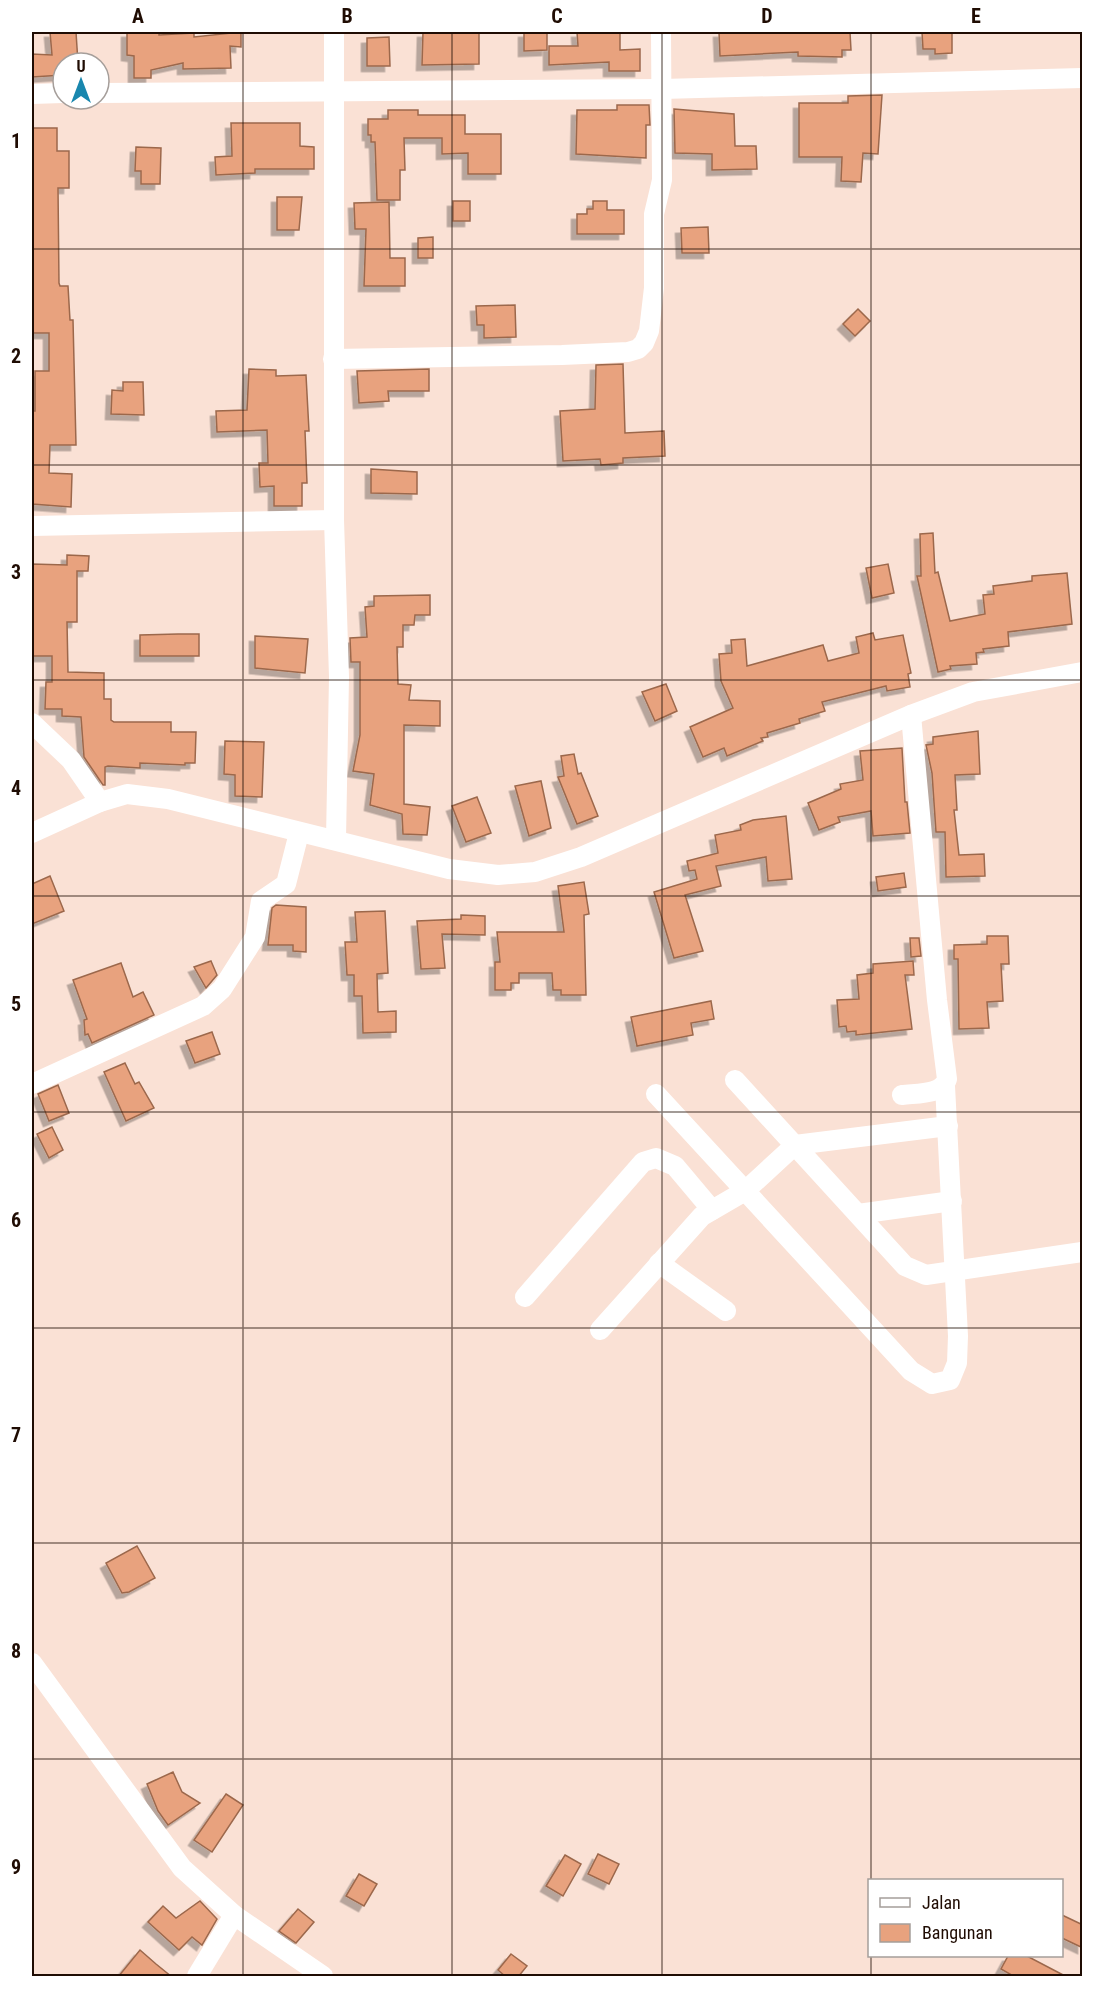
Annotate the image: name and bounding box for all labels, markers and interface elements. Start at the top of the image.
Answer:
text: A [132,4,144,28]
text: B [341,4,353,28]
text: C [551,4,563,28]
text: D [761,4,773,28]
text: E [971,4,981,28]
north arrow [51,51,111,111]
text: U [76,57,86,76]
text: 1 [11,129,21,153]
text: 2 [11,344,21,368]
text: 3 [11,560,21,584]
text: 4 [11,776,21,800]
text: 5 [11,992,21,1016]
text: 6 [11,1208,21,1232]
text: 7 [11,1423,21,1447]
text: 8 [11,1639,21,1663]
text: 9 [11,1855,21,1879]
legend [868,1879,1063,1957]
text: Jalan [922,1892,961,1913]
text: Bangunan [922,1922,993,1943]

